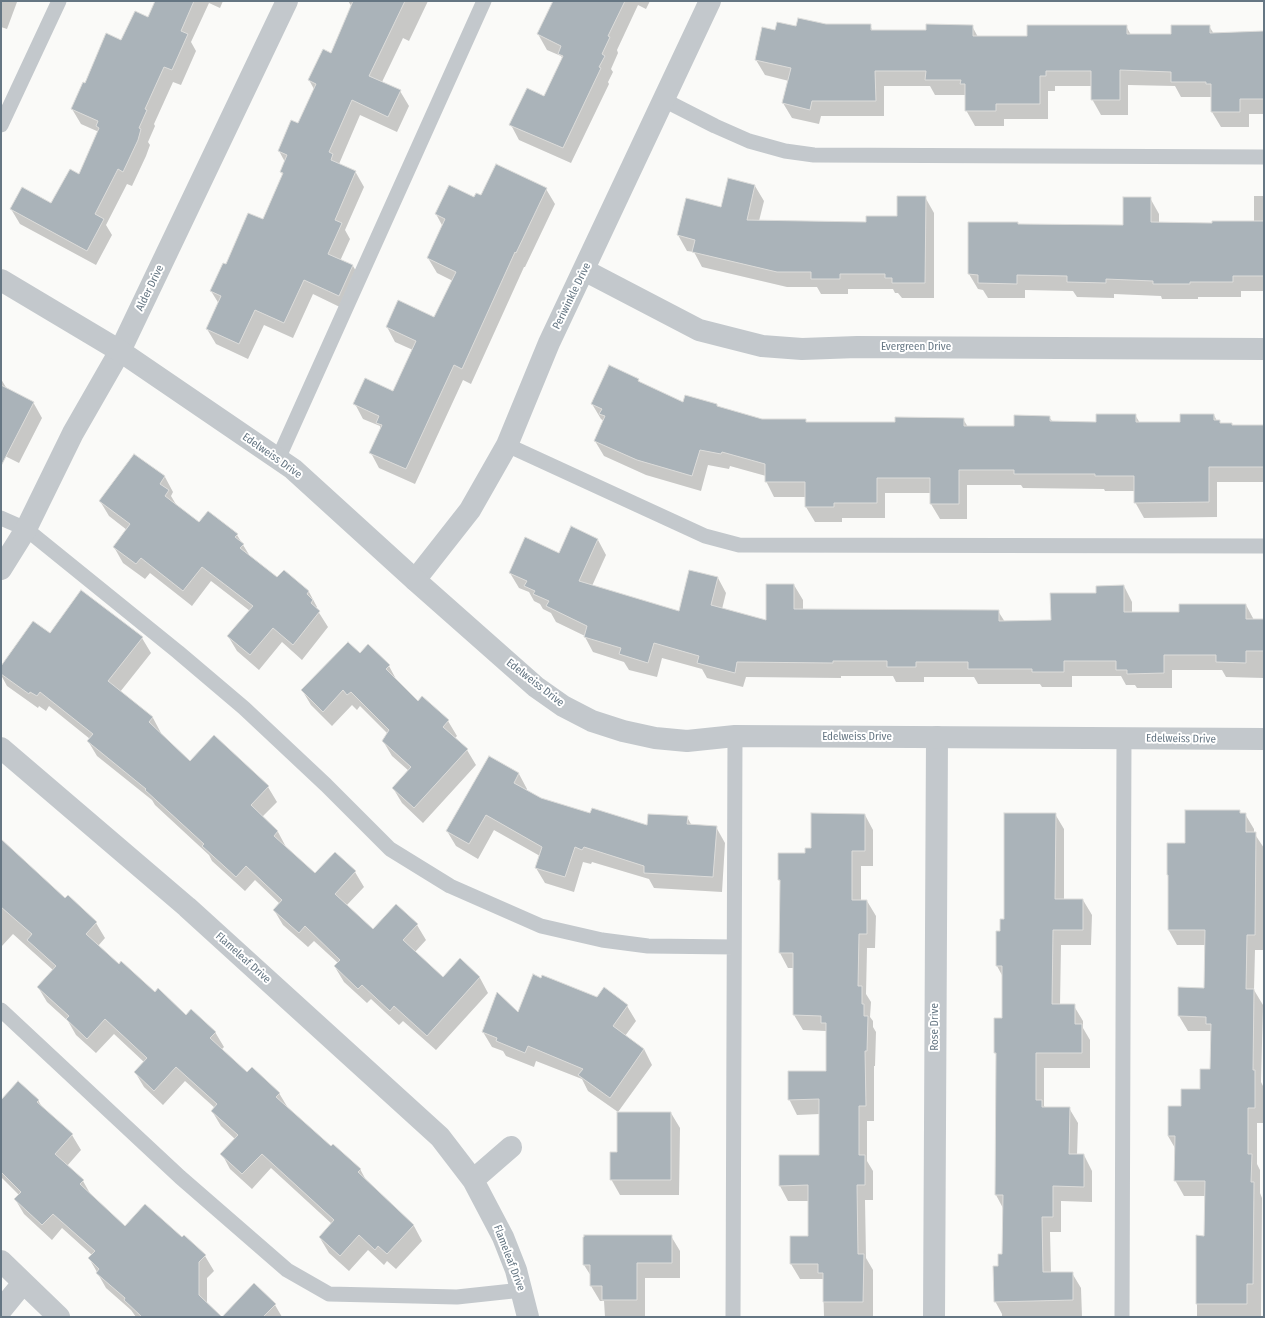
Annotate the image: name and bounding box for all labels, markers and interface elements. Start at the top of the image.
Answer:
street label: Periwinkle Drive [550,261,594,331]
street label: Alder Drive [133,263,167,313]
street label: Evergreen Drive [881,340,951,354]
street label: Edelweiss Drive [240,431,304,481]
street label: Edelweiss Drive [503,656,567,710]
street label: Edelweiss Drive [822,730,892,744]
street label: Edelweiss Drive [1146,732,1216,746]
street label: Flameleaf Drive [213,930,273,986]
street label: Rose Drive [928,1003,942,1051]
street label: Flameleaf Drive [490,1223,528,1293]

